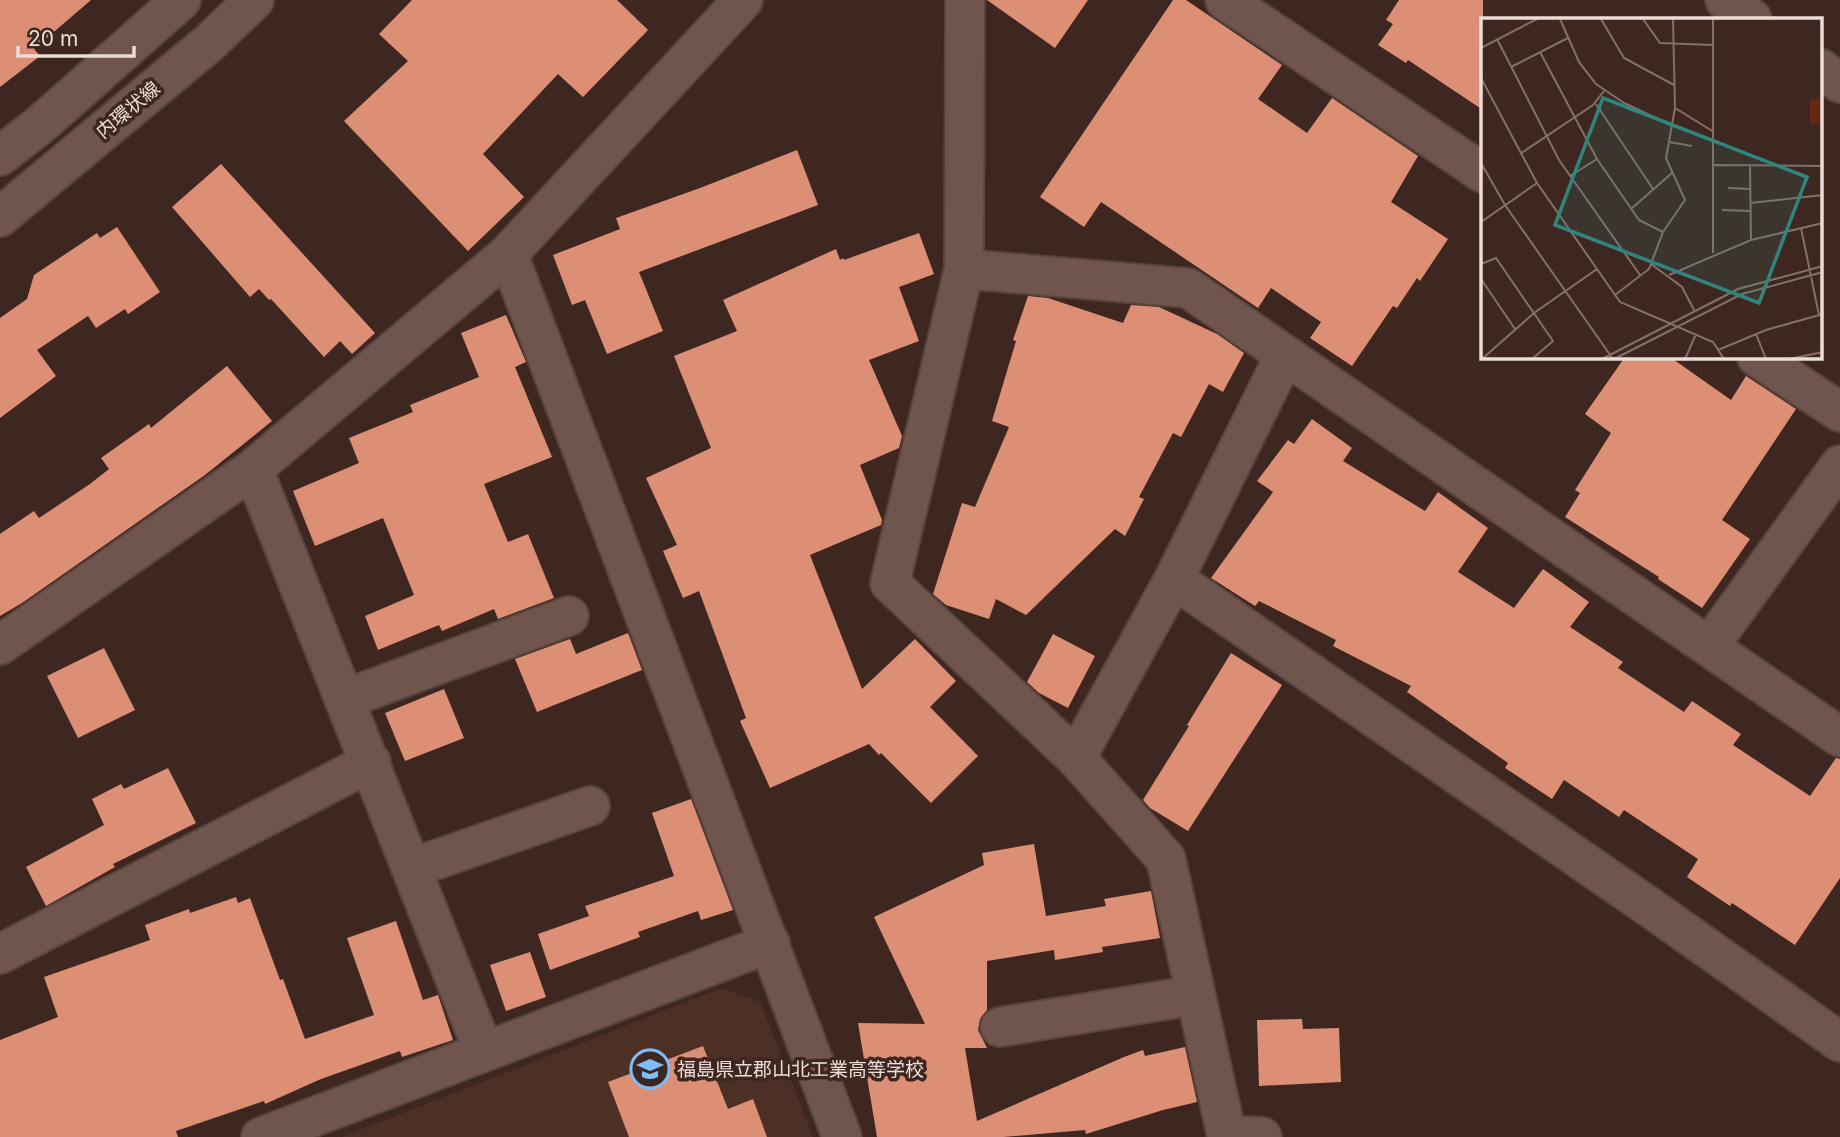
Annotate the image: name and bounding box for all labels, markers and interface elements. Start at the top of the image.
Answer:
scale bar [18,14,133,58]
inset map [1481,18,1822,359]
text: 20 m [28,26,78,51]
street label: 内環状線 [91,77,165,143]
school or university icon: 福島県立郡山北工業高等学校 [629,1048,671,1090]
place label: 福島県立郡山北工業高等学校 [677,1058,924,1081]

